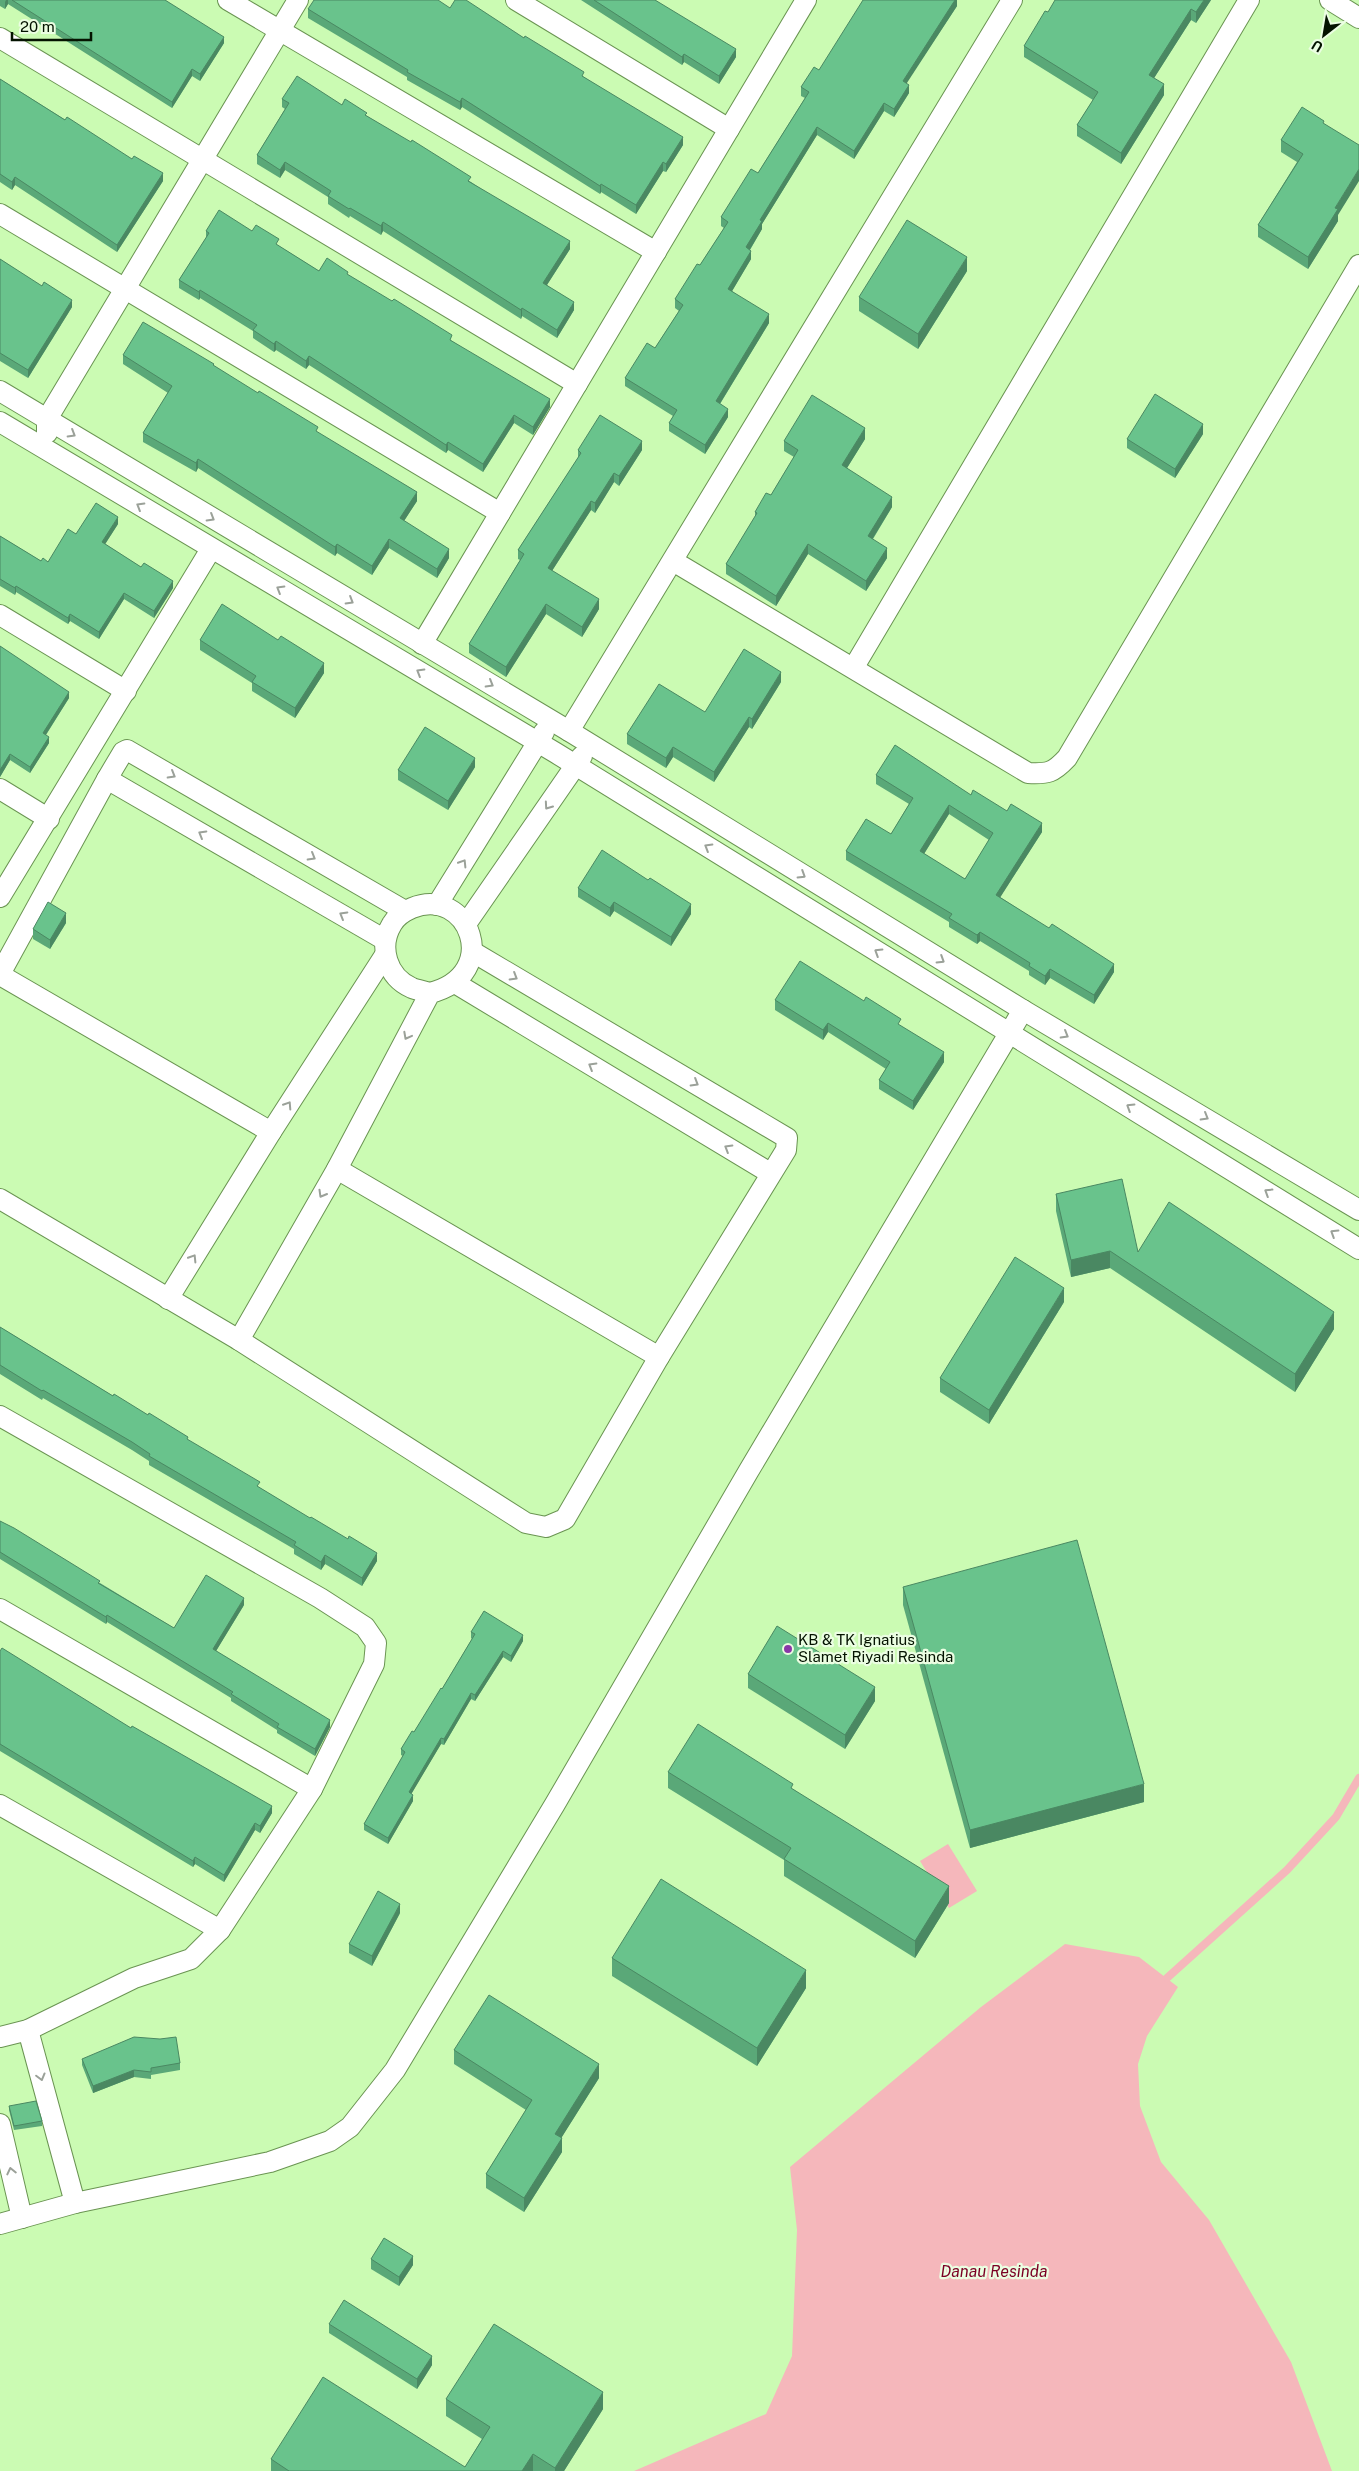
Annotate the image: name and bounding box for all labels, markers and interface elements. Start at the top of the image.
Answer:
scale bar [12,10,91,42]
north arrow [1299,10,1349,60]
text: 20 m [20,18,55,35]
text: U [1309,37,1326,56]
one-way arrow [66,427,75,437]
one-way arrow [137,502,146,512]
one-way arrow [206,511,215,521]
one-way arrow [276,586,285,596]
one-way arrow [345,595,354,605]
one-way arrow [416,669,425,679]
one-way arrow [485,678,494,688]
one-way arrow [166,768,175,778]
one-way arrow [545,801,554,810]
one-way arrow [199,830,208,840]
one-way arrow [705,844,714,854]
one-way arrow [307,850,316,860]
one-way arrow [456,860,466,869]
one-way arrow [797,868,806,878]
one-way arrow [339,912,348,922]
one-way arrow [875,948,884,958]
one-way arrow [935,953,944,963]
one-way arrow [509,970,518,980]
one-way arrow [1059,1029,1068,1039]
one-way arrow [404,1030,414,1039]
one-way arrow [588,1062,597,1072]
one-way arrow [689,1077,698,1087]
one-way arrow [282,1102,292,1111]
one-way arrow [1126,1103,1135,1113]
one-way arrow [1199,1111,1208,1121]
one-way arrow [725,1144,734,1154]
one-way arrow [319,1189,329,1198]
one-way arrow [1264,1189,1273,1199]
one-way arrow [1331,1230,1340,1240]
one-way arrow [187,1254,197,1263]
place label: KB & TK Ignatius Slamet Riyadi Resinda [798,1631,953,1665]
marker: KB & TK Ignatius Slamet Riyadi Resinda [782,1643,794,1655]
one-way arrow [35,2072,45,2080]
one-way arrow [6,2167,17,2175]
water label: Danau Resinda [941,2262,1047,2281]

